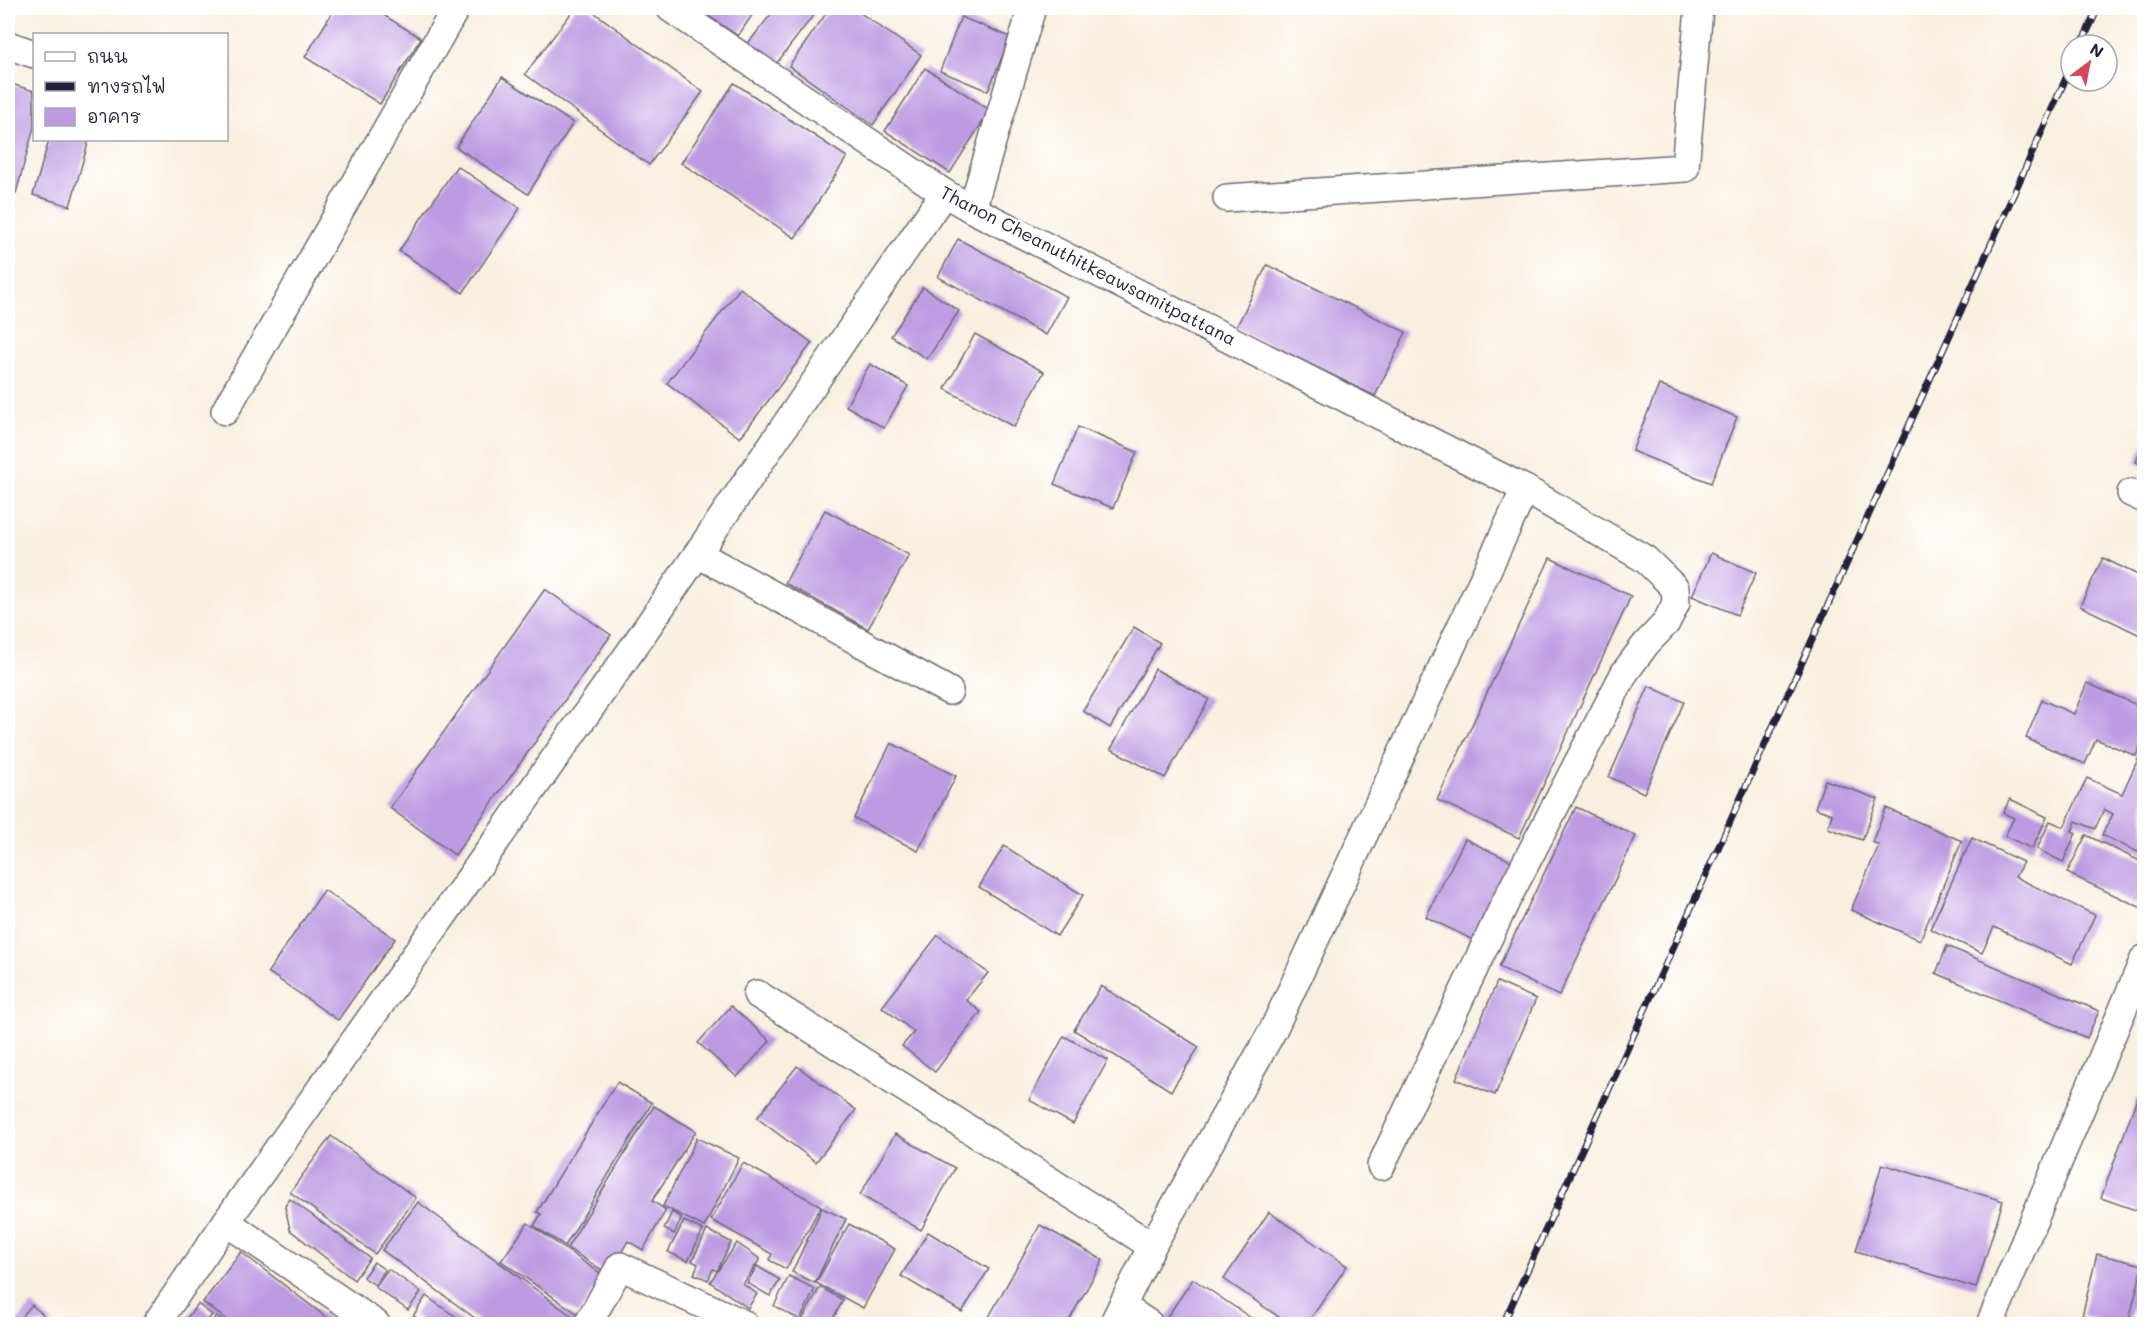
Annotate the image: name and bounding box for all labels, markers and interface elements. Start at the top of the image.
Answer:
legend [33,33,228,141]
north arrow [2059,33,2119,93]
text: N [2086,38,2108,62]
text: ถนน [87,44,128,68]
text: ทางรถไฟ [87,74,166,98]
text: อาคาร [87,104,141,128]
street label: Thanon Cheanuthitkeawsamitpattana [937,180,1240,350]

